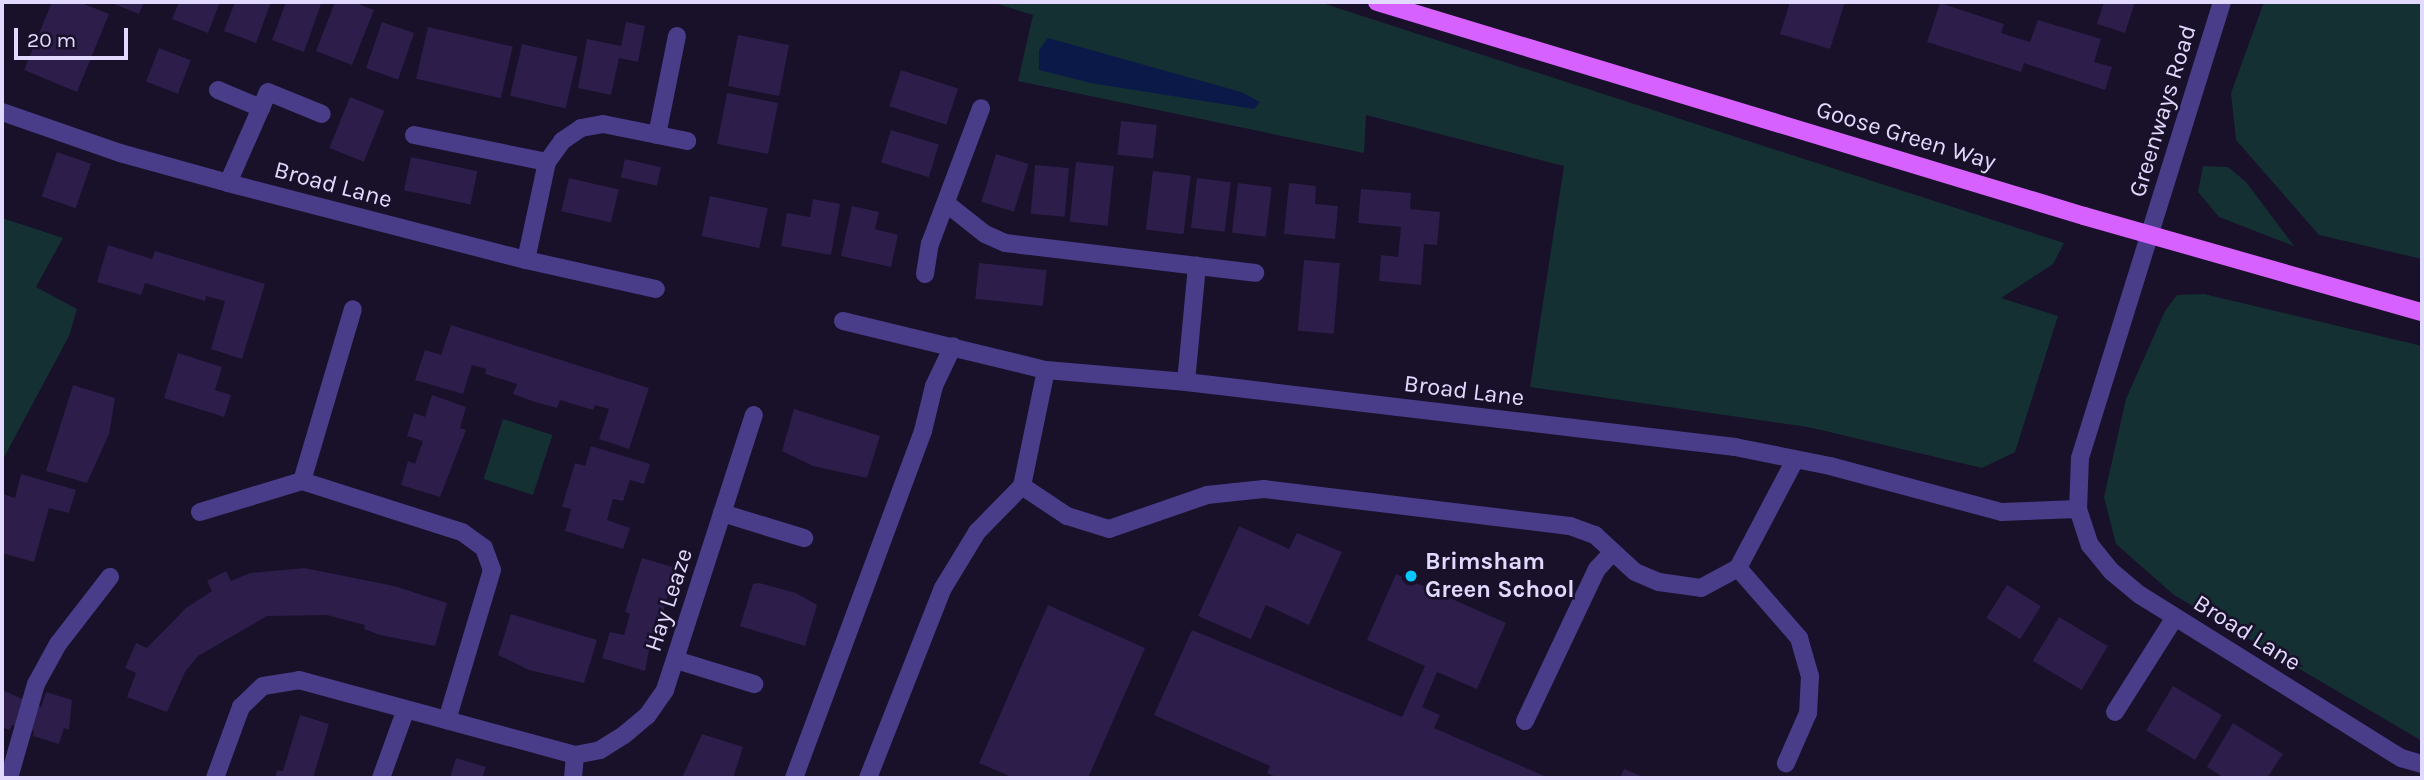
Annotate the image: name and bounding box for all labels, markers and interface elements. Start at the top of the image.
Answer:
scale bar [18,14,131,58]
street label: Greenways Road [2123,21,2203,201]
text: 20 m [27,28,76,52]
street label: Goose Green Way [1813,95,1999,177]
street label: Broad Lane [271,155,395,215]
street label: Broad Lane [1402,369,1526,413]
street label: Hay Leaze [639,545,699,655]
place label: Brimsham Green School [1425,548,1575,604]
marker: Brimsham Green School [1403,568,1419,584]
street label: Broad Lane [2188,589,2306,677]

